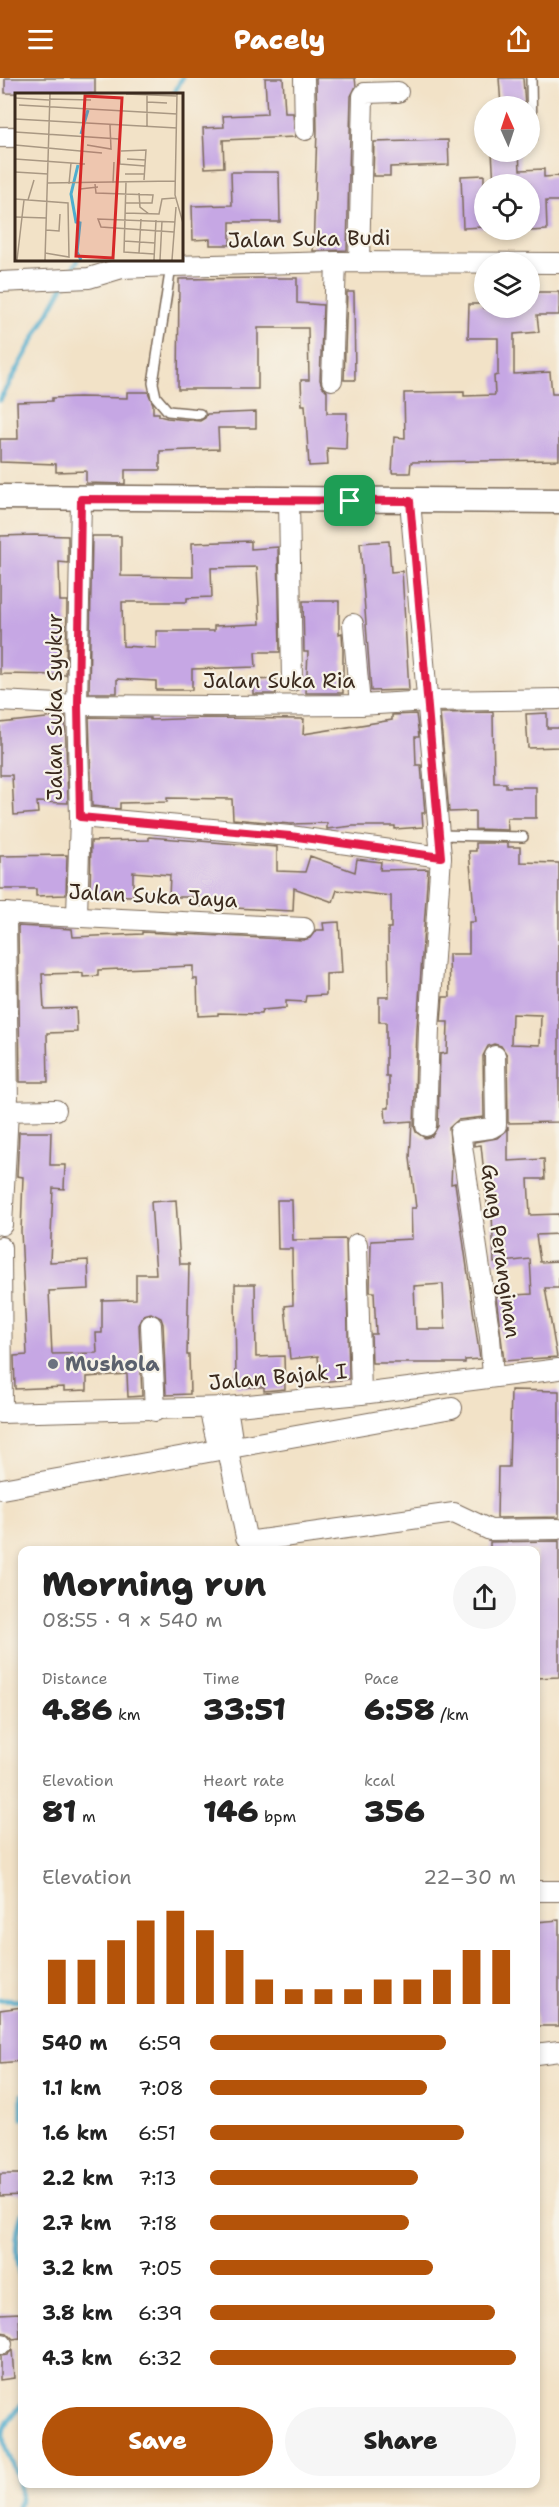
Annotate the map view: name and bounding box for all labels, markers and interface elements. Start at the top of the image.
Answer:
text: Pacely [234,21,325,58]
icon: menu [24,23,57,56]
icon: share [502,23,535,56]
inset map [15,93,183,261]
north arrow [474,96,540,162]
map controls [474,96,540,318]
button: locate [474,174,540,240]
street label: Jalan Suka Budi [227,224,391,254]
button: layers [474,252,540,318]
pin [324,475,375,526]
icon: arrive [333,484,366,517]
street label: Jalan Suka Syukur [41,613,69,801]
street label: Jalan Suka Ria [203,667,355,695]
street label: Jalan Suka Jaya [68,878,238,914]
street label: Gang Peranginan [475,1162,527,1340]
place label: Mushola [65,1350,160,1378]
marker: Mushola [46,1357,60,1371]
street label: Jalan Bajak I [207,1357,349,1397]
text: Morning run [42,1562,266,1607]
button: share [453,1566,516,1629]
text: 08:55 · 9 × 540 m [42,1607,222,1633]
text: Distance [42,1668,108,1689]
text: Time [203,1668,240,1689]
text: Pace [364,1668,399,1689]
text: 4.86 [42,1689,112,1730]
text: 33:51 [203,1689,286,1730]
text: 6:58 [364,1689,435,1730]
text: km [112,1704,141,1725]
text: /km [435,1704,469,1725]
text: Elevation [42,1770,114,1791]
text: Heart rate [203,1770,285,1791]
text: kcal [364,1770,395,1791]
text: 81 [42,1791,77,1832]
text: 146 [203,1791,259,1832]
text: 356 [364,1791,425,1832]
text: m [77,1806,96,1827]
text: bpm [259,1806,296,1827]
text: Elevation [42,1864,132,1890]
text: 22–30 m [423,1864,516,1890]
text: 540 m [42,2030,107,2056]
text: 6:59 [138,2030,182,2056]
text: 1.1 km [42,2075,101,2101]
text: 7:08 [138,2075,184,2101]
text: 1.6 km [42,2120,108,2146]
text: 6:51 [138,2120,176,2146]
text: 2.2 km [42,2165,113,2191]
text: 7:13 [138,2165,177,2191]
text: 2.7 km [42,2210,111,2236]
text: 7:18 [138,2210,177,2236]
text: 3.2 km [42,2255,113,2281]
text: 7:05 [138,2255,182,2281]
text: 3.8 km [42,2300,113,2326]
text: 6:39 [138,2300,183,2326]
text: 4.3 km [42,2345,112,2371]
text: 6:32 [138,2345,182,2371]
button: Save [42,2407,273,2476]
button: Share [285,2407,516,2476]

